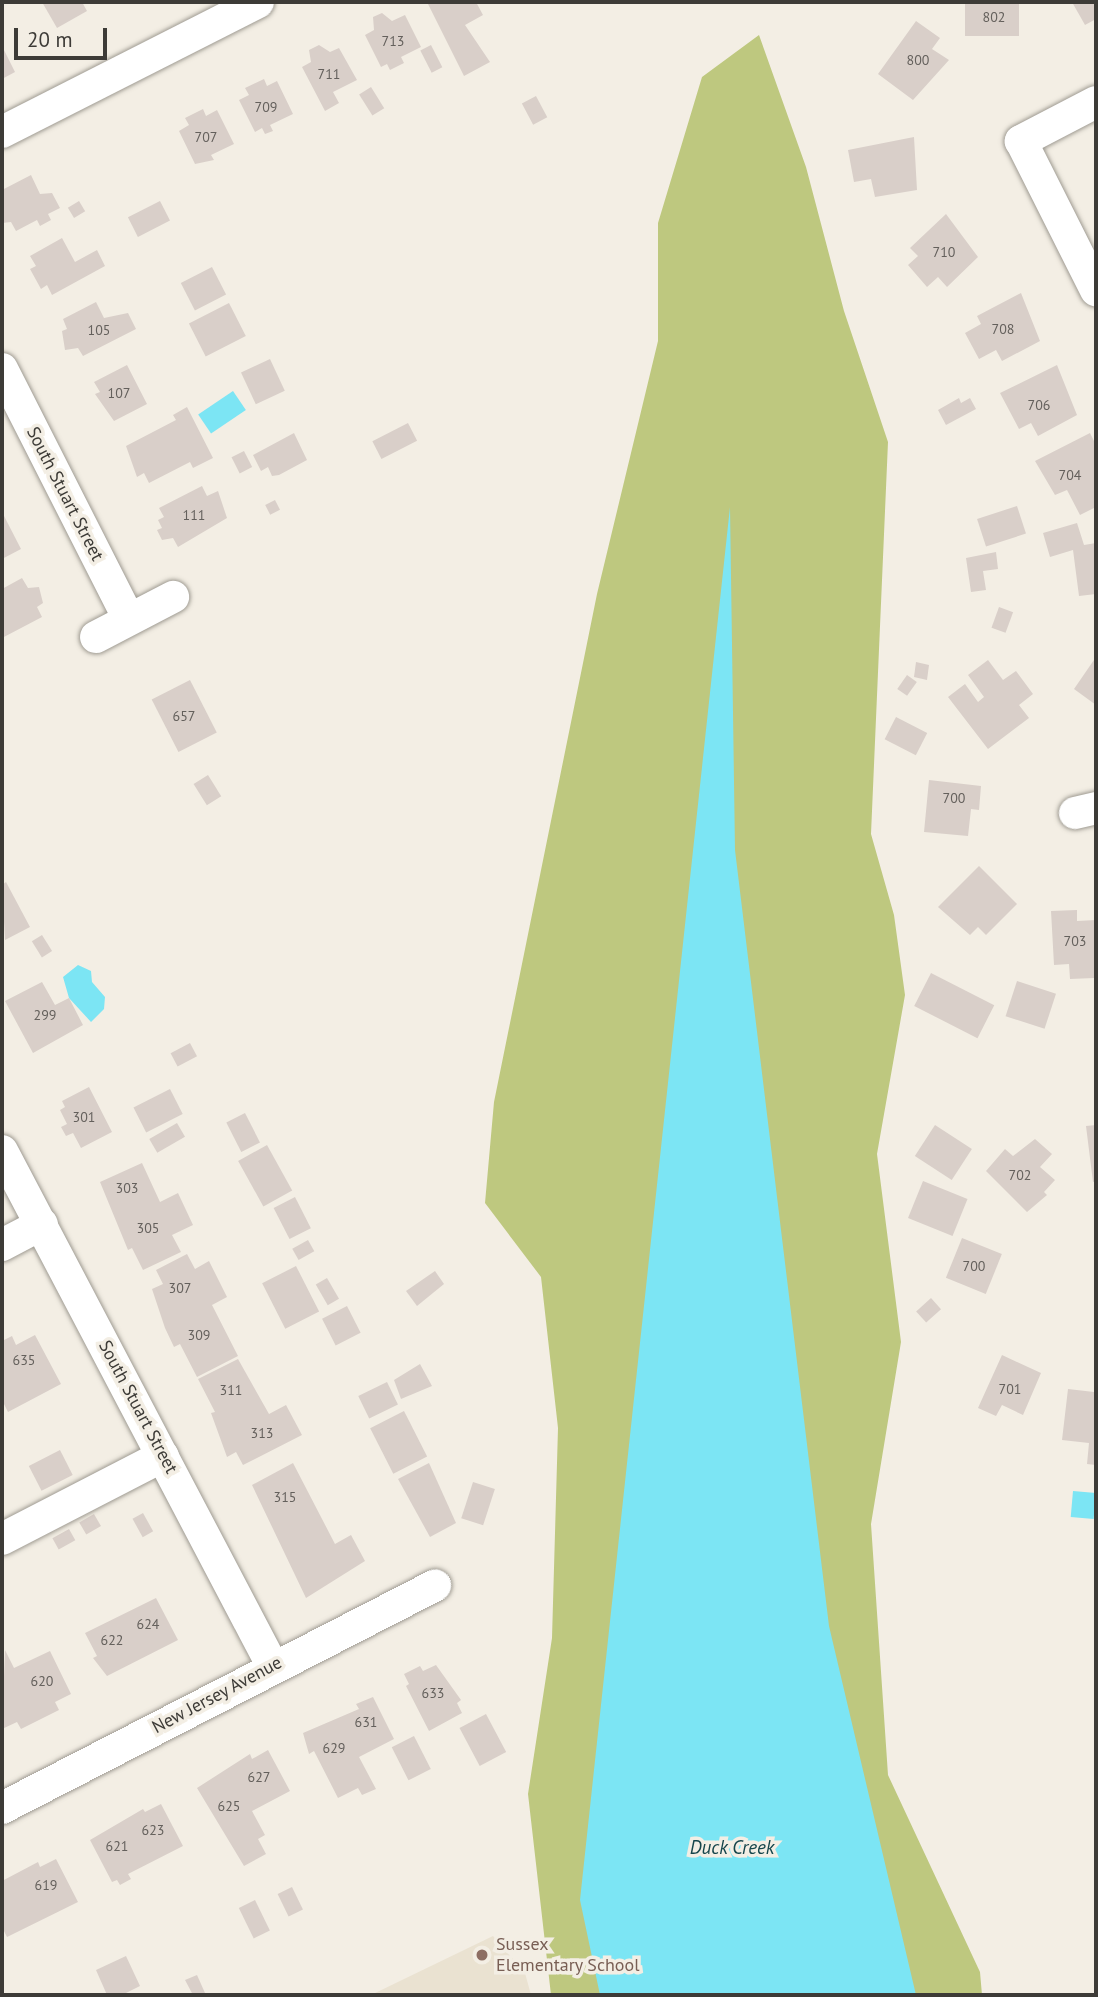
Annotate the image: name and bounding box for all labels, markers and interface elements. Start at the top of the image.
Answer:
house number: 802 [983,9,1005,25]
scale bar [18,14,110,58]
text: 20 m [27,26,73,53]
house number: 713 [382,33,404,49]
house number: 800 [907,52,929,68]
house number: 711 [318,66,340,82]
house number: 709 [255,99,277,115]
house number: 707 [195,129,217,145]
house number: 710 [933,244,955,260]
house number: 708 [992,321,1014,337]
house number: 105 [88,322,110,338]
house number: 107 [108,385,130,401]
house number: 706 [1028,397,1050,413]
street label: South Stuart Street [22,423,108,565]
house number: 704 [1059,467,1081,483]
house number: 111 [183,507,205,523]
house number: 657 [173,708,195,724]
house number: 700 [943,790,965,806]
house number: 703 [1064,933,1086,949]
house number: 299 [34,1007,56,1023]
house number: 301 [73,1109,95,1125]
house number: 702 [1009,1167,1031,1183]
house number: 303 [116,1180,138,1196]
house number: 305 [137,1220,159,1236]
house number: 700 [963,1258,985,1274]
house number: 307 [169,1280,191,1296]
house number: 309 [188,1327,210,1343]
street label: South Stuart Street [94,1337,182,1477]
house number: 635 [13,1352,35,1368]
house number: 701 [999,1381,1021,1397]
house number: 311 [220,1382,242,1398]
house number: 313 [251,1425,273,1441]
house number: 315 [274,1489,296,1505]
house number: 624 [137,1616,159,1632]
house number: 622 [101,1632,123,1648]
street label: New Jersey Avenue [148,1651,286,1739]
house number: 620 [31,1673,53,1689]
house number: 633 [422,1685,444,1701]
house number: 631 [355,1714,377,1730]
house number: 629 [323,1740,345,1756]
house number: 627 [248,1769,270,1785]
house number: 625 [218,1798,240,1814]
house number: 623 [142,1822,164,1838]
water label: Duck Creek [689,1837,775,1859]
house number: 621 [106,1838,128,1854]
house number: 619 [35,1877,57,1893]
place label: Sussex Elementary School [496,1934,640,1976]
marker: Sussex Elementary School [474,1947,490,1963]

